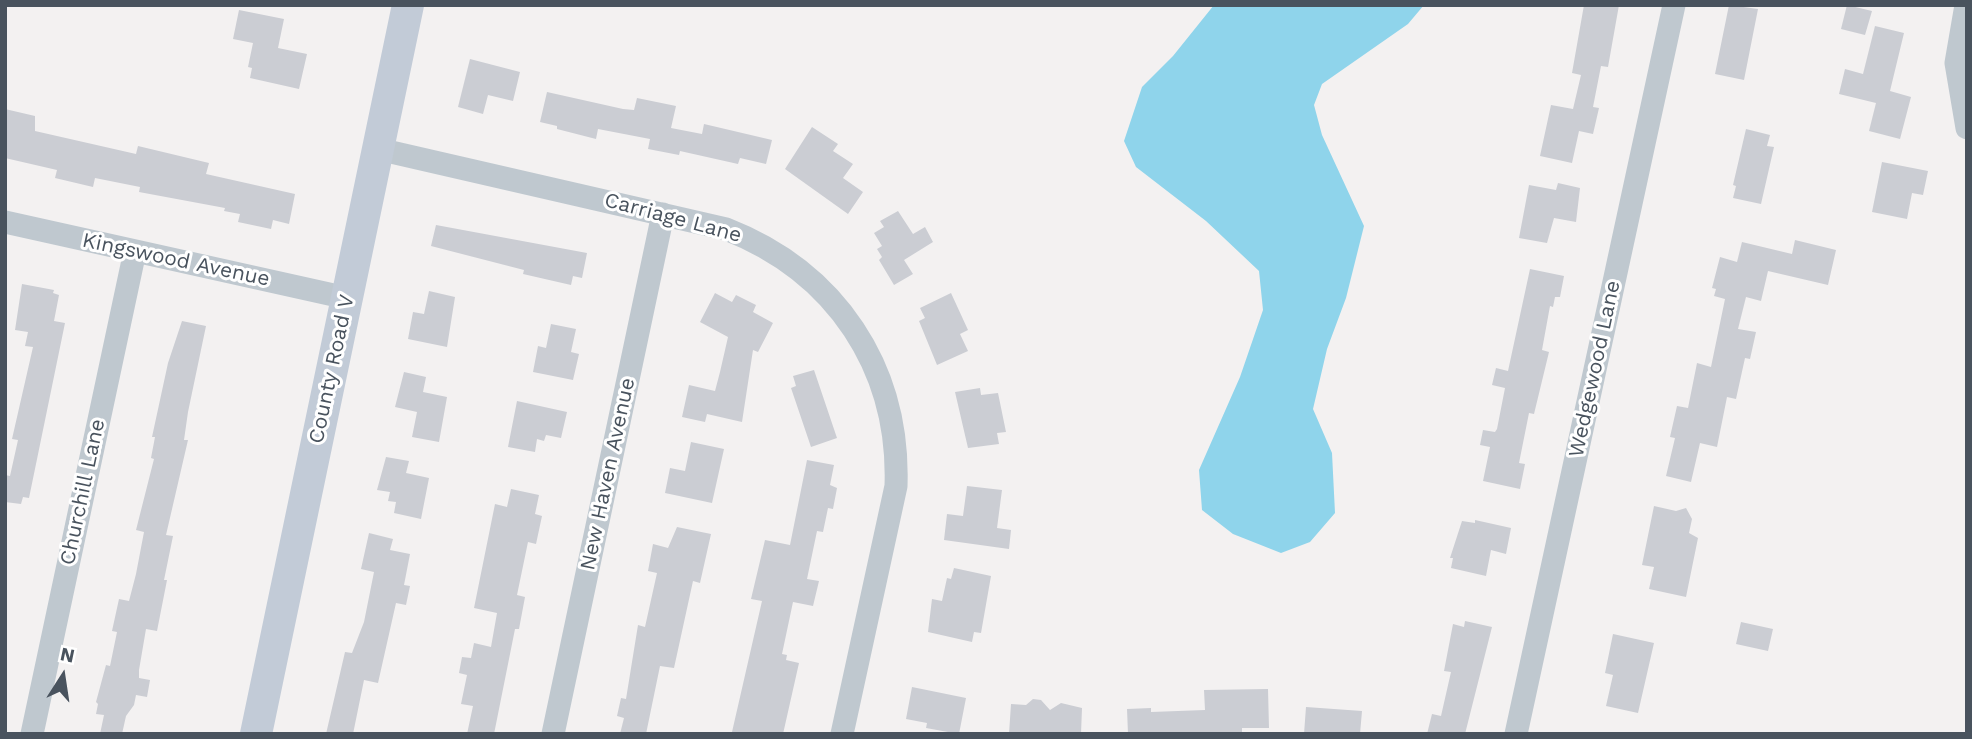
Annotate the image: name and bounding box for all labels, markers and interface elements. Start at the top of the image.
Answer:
street label: Carriage Lane [602,188,744,248]
street label: Kingswood Avenue [80,228,272,292]
street label: Wedgewood Lane [1564,278,1626,460]
street label: County Road V [304,292,360,446]
street label: New Haven Avenue [575,375,641,573]
street label: Churchill Lane [55,417,111,567]
north arrow [28,641,98,711]
text: N [58,642,77,668]

